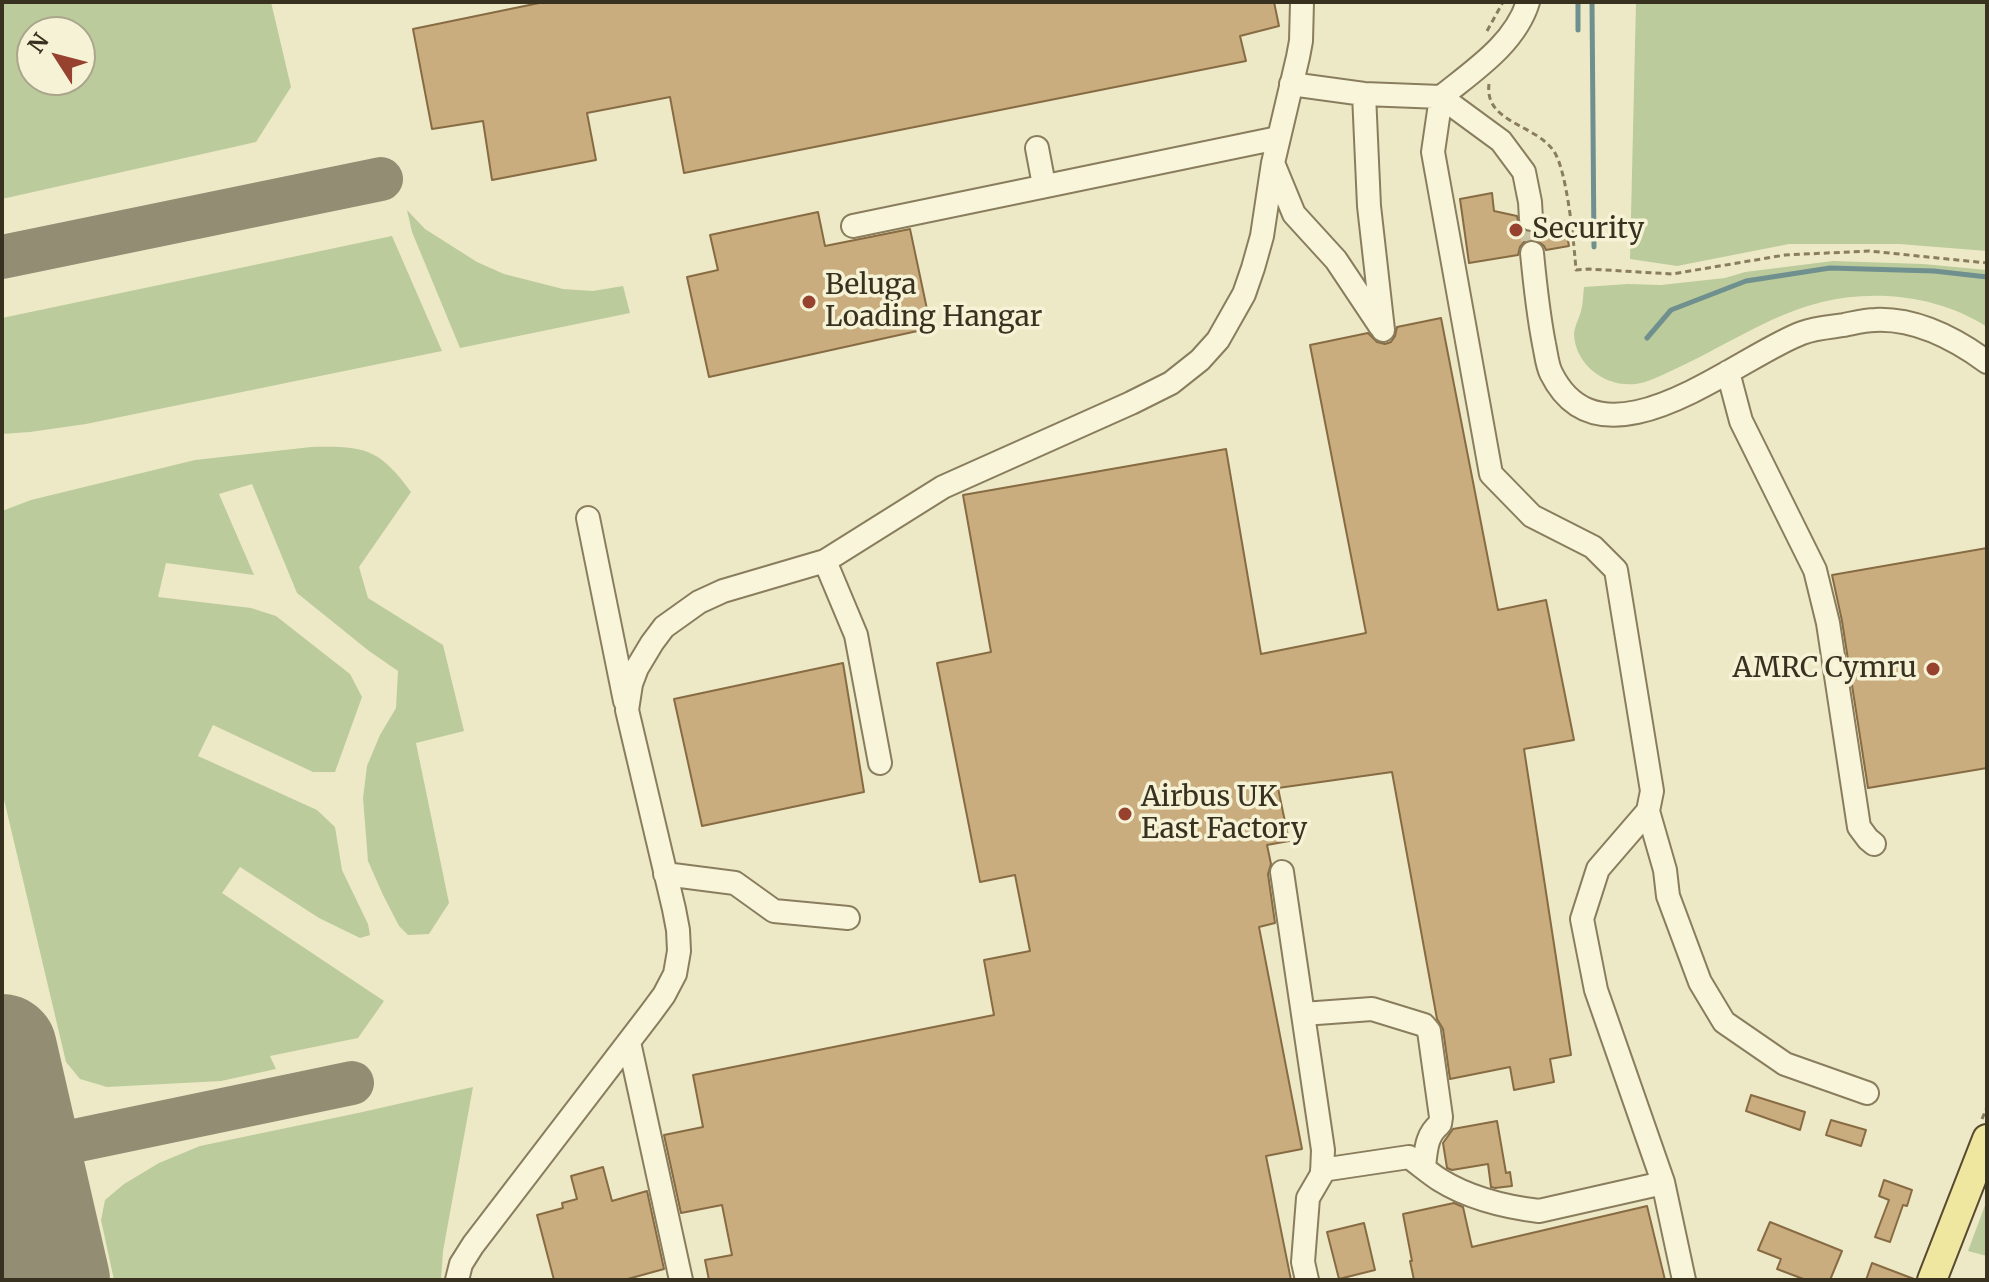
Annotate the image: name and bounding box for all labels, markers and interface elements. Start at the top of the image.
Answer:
north arrow [16,16,96,96]
text: N [22,28,55,58]
place label: Security [1532,213,1644,247]
marker: Security [1507,221,1525,239]
place label: Beluga Loading Hangar [825,269,1042,335]
marker: Beluga Loading Hangar [800,293,818,311]
place label: AMRC Cymru [1732,652,1917,686]
marker: AMRC Cymru [1924,660,1942,678]
place label: Airbus UK East Factory [1141,781,1307,847]
marker: Airbus UK East Factory [1116,805,1134,823]

